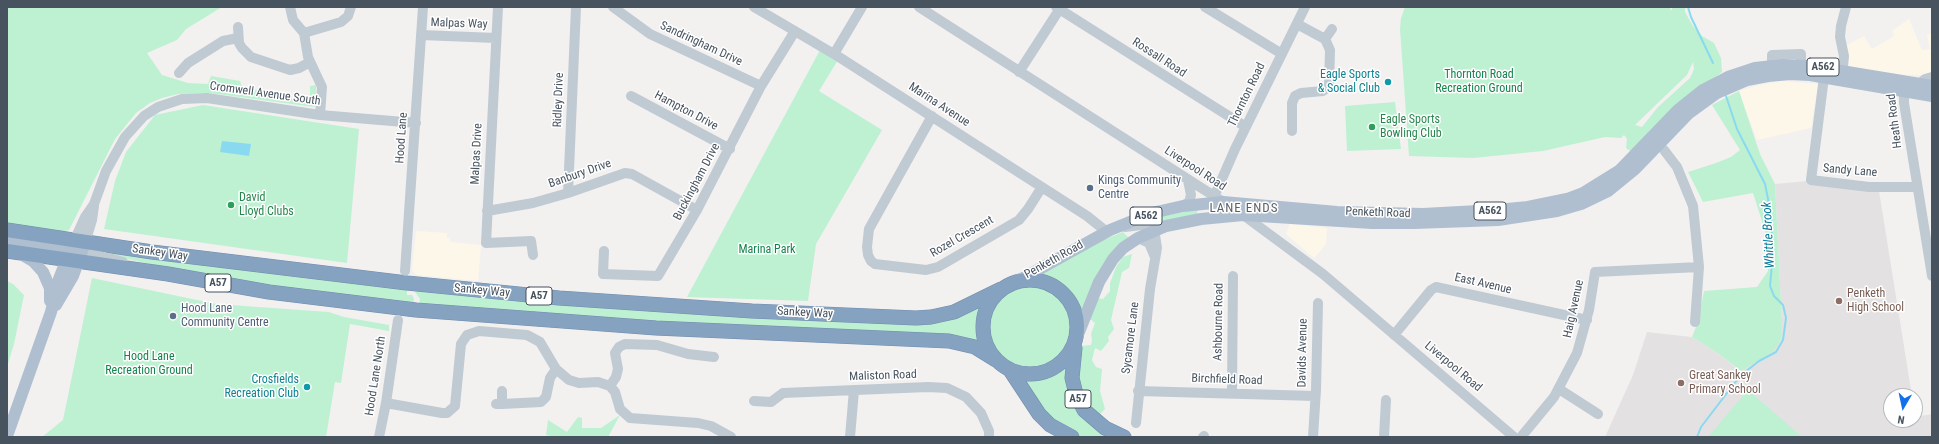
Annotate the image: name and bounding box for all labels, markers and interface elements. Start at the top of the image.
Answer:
street label: Malpas Way [430,16,488,32]
street label: Sandringham Drive [658,19,744,69]
street label: Rossall Road [1129,35,1189,81]
road number: A562 [1807,58,1839,76]
street label: Thornton Road [1225,61,1269,129]
place label: Eagle Sports & Social Club [1318,68,1380,96]
park label: Thornton Road Recreation Ground [1435,68,1523,96]
street label: Ridley Drive [551,72,567,128]
marker: Eagle Sports & Social Club [1383,77,1393,87]
street label: Cromwell Avenue South [209,79,321,109]
street label: Marina Avenue [906,80,972,130]
street label: Hampton Drive [652,88,720,134]
street label: Heath Road [1885,93,1905,149]
street label: Hood Lane [393,112,411,164]
place label: Eagle Sports Bowling Club [1380,113,1442,141]
marker: Eagle Sports Bowling Club [1367,122,1377,132]
street label: Malpas Drive [468,123,486,185]
street label: Buckingham Drive [671,141,723,223]
street label: Liverpool Road [1162,144,1228,194]
street label: Banbury Drive [547,157,613,191]
street label: Sandy Lane [1822,161,1878,181]
place label: Kings Community Centre [1098,174,1181,202]
marker: Kings Community Centre [1085,183,1095,193]
place label: David Lloyd Clubs [239,191,294,219]
marker: David Lloyd Clubs [226,200,236,210]
district label: LANE ENDS [1210,201,1278,217]
water label: Whittle Brook [1759,201,1779,269]
road number: A562 [1474,202,1506,220]
street label: Penketh Road [1345,205,1411,221]
road number: A562 [1130,207,1162,225]
street label: Rozel Crescent [928,213,996,261]
street label: Penketh Road [1022,238,1086,282]
street label: Sankey Way [131,242,189,264]
park label: Marina Park [739,243,795,257]
street label: East Avenue [1453,270,1513,298]
road number: A57 [205,274,231,292]
street label: Haig Avenue [1561,279,1587,339]
street label: Sankey Way [453,281,511,301]
street label: Ashbourne Road [1211,283,1227,361]
road number: A57 [526,287,552,305]
place label: Penketh High School [1847,287,1904,315]
marker: Penketh High School [1834,296,1844,306]
street label: Sycamore Lane [1119,301,1143,375]
place label: Hood Lane Community Centre [181,302,269,330]
street label: Sankey Way [777,304,833,322]
marker: Hood Lane Community Centre [168,311,178,321]
street label: Davids Avenue [1295,318,1311,388]
street label: Hood Lane North [363,335,389,417]
street label: Liverpool Road [1421,339,1485,395]
park label: Hood Lane Recreation Ground [105,350,193,378]
street label: Maliston Road [849,368,917,384]
place label: Great Sankey Primary School [1689,369,1761,397]
street label: Birchfield Road [1191,372,1263,388]
place label: Crosfields Recreation Club [224,373,299,401]
marker: Great Sankey Primary School [1676,378,1686,388]
marker: Crosfields Recreation Club [302,382,312,392]
north arrow [1883,388,1923,428]
road number: A57 [1065,390,1091,408]
text: N [1897,412,1906,426]

